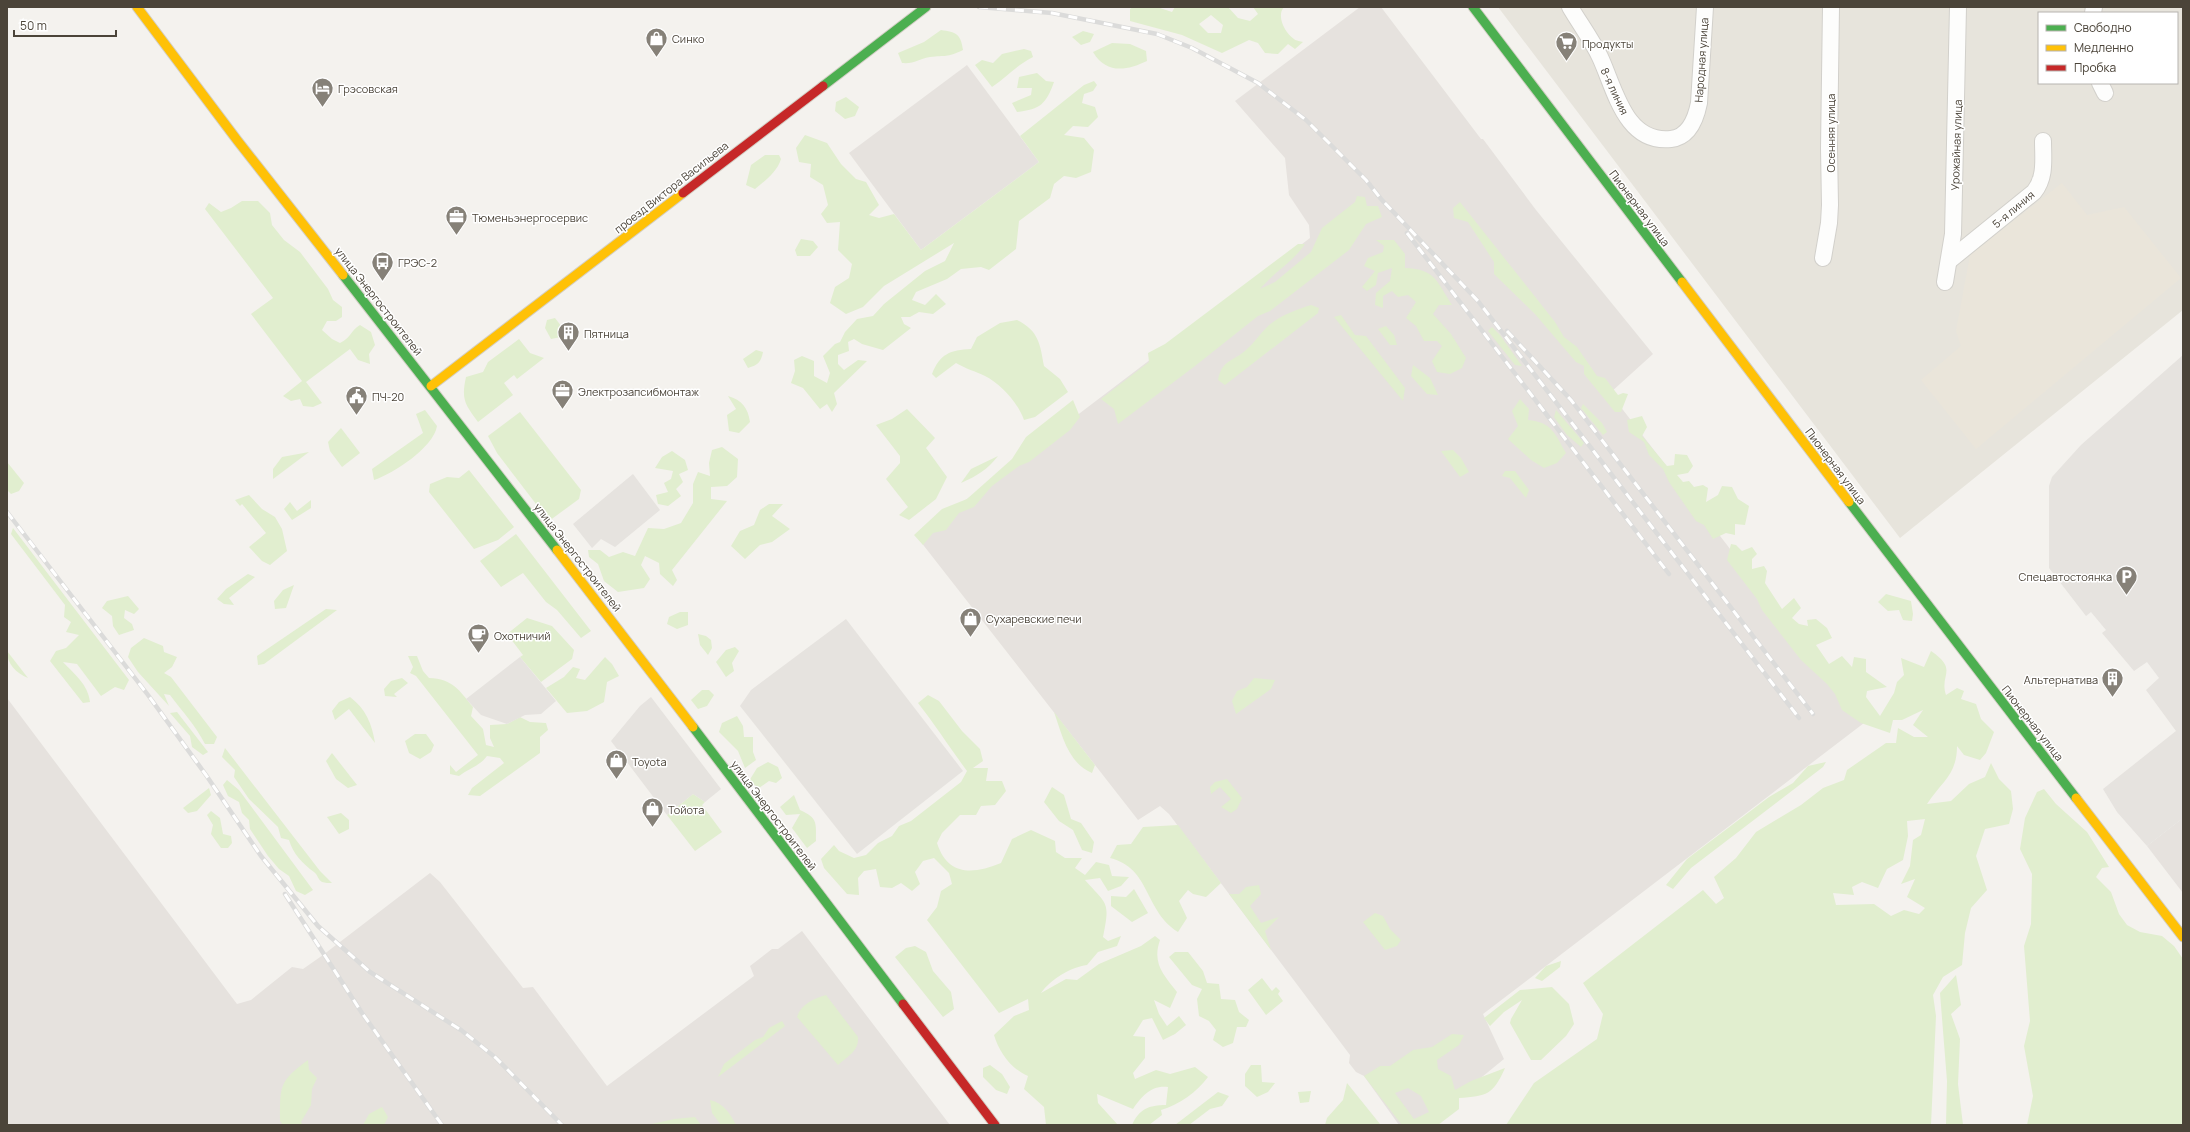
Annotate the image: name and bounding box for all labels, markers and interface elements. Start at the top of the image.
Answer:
scale bar [14,12,116,38]
legend [2038,12,2178,84]
text: 50 m [20,17,47,34]
street label: Народная улица [1691,17,1711,103]
text: Свободно [2074,19,2132,36]
shop icon: Синко [643,25,669,58]
supermarket icon: Продукты [1553,30,1579,63]
place label: Синко [672,31,705,46]
place label: Продукты [1582,36,1633,51]
text: Медленно [2074,39,2134,56]
text: Пробка [2074,59,2116,76]
street label: 8-я линия [1597,65,1633,117]
hotel icon: Грэсовская [310,75,336,108]
place label: Грэсовская [338,81,398,96]
street label: Осенняя улица [1823,94,1838,172]
street label: Урожайная улица [1947,99,1965,191]
street label: проезд Виктора Васильева [611,138,731,236]
street label: Пионерная улица [1606,167,1674,249]
street label: 5-я линия [1989,187,2037,231]
office icon: Тюменьэнергосервис [443,204,469,237]
place label: Тюменьэнергосервис [472,210,588,225]
street label: улица Энергостроителей [332,244,426,358]
bus stop icon: ГРЭС-2 [369,249,395,282]
place label: ГРЭС-2 [398,255,437,270]
building icon: Пятница [556,320,582,353]
place label: Пятница [584,326,629,341]
office icon: Электрозапсибмонтаж [550,378,576,411]
public building icon: ПЧ-20 [343,383,369,416]
place label: Электрозапсибмонтаж [578,384,699,399]
place label: ПЧ-20 [372,389,404,404]
street label: Пионерная улица [1802,425,1870,507]
street label: улица Энергостроителей [531,500,625,614]
parking icon: Спецавтостоянка [2114,563,2140,596]
place label: Спецавтостоянка [2019,569,2112,584]
shop icon: Сухаревские печи [958,605,984,638]
place label: Сухаревские печи [986,611,1082,626]
cafe icon: Охотничий [465,622,491,655]
place label: Охотничий [494,628,551,643]
building icon: Альтернатива [2100,666,2126,699]
place label: Альтернатива [2024,672,2098,687]
street label: Пионерная улица [1999,682,2067,764]
shop icon: Toyota [604,748,630,781]
place label: Toyota [632,754,667,769]
street label: улица Энергостроителей [728,757,820,873]
shop icon: Тойота [640,796,666,829]
place label: Тойота [668,802,704,817]

